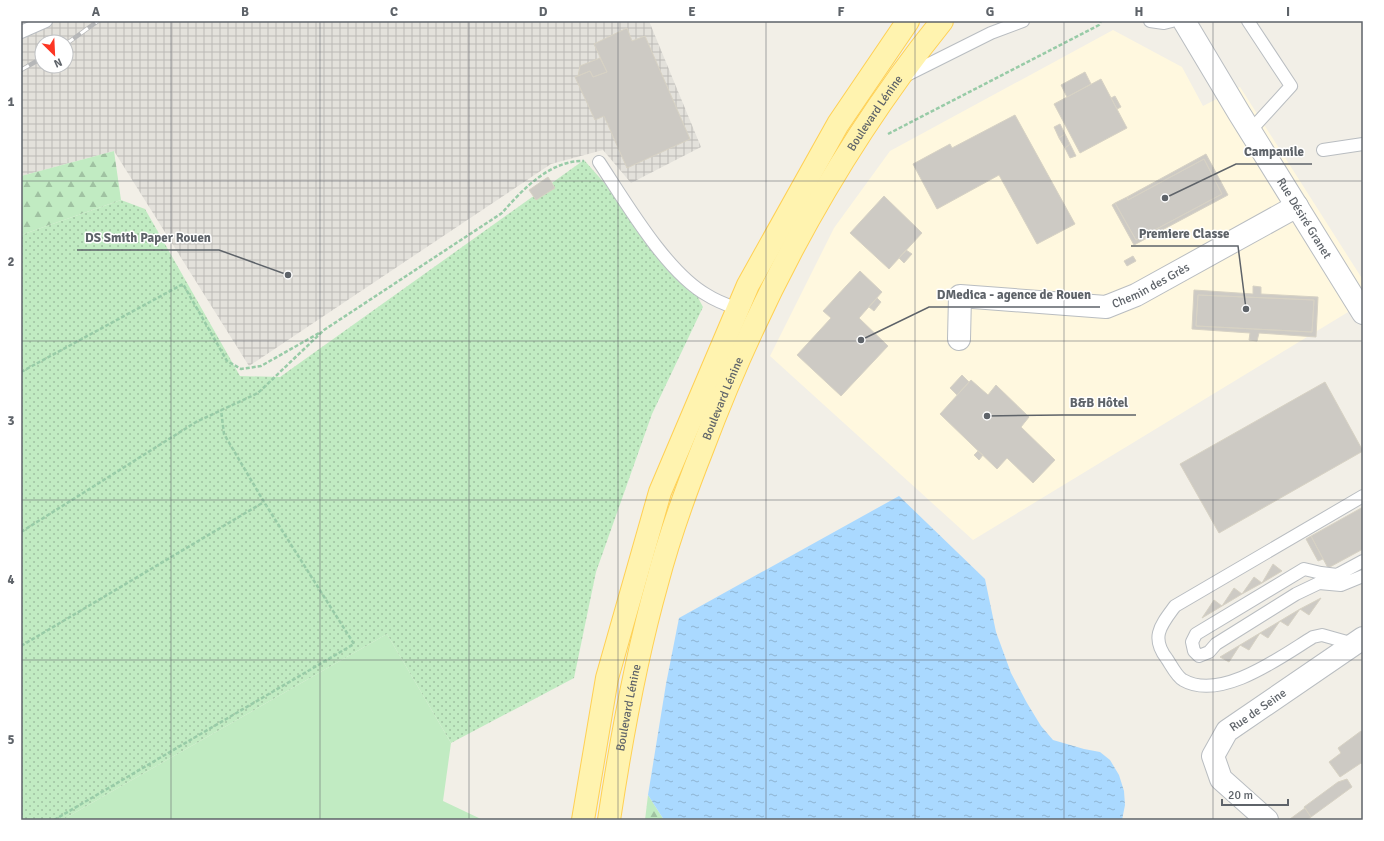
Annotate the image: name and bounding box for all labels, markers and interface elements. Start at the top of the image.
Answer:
text: A [92,4,101,20]
text: B [241,4,249,20]
text: C [390,4,398,20]
text: D [539,4,548,20]
text: E [688,4,696,20]
text: F [838,4,845,20]
text: G [986,4,994,20]
text: H [1135,4,1143,20]
text: I [1286,4,1290,20]
north arrow [34,34,74,74]
text: N [52,55,64,70]
street label: Boulevard Lénine [844,72,906,154]
text: 1 [7,94,15,110]
callout: Campanile [1236,139,1312,164]
text: Campanile [1244,144,1305,160]
street label: Rue Désiré Granet [1274,175,1335,261]
callout: Premiere Classe [1131,221,1238,246]
callout: DS Smith Paper Rouen [77,225,219,250]
text: Premiere Classe [1139,226,1230,242]
text: DS Smith Paper Rouen [85,230,211,246]
text: 2 [7,254,15,270]
street label: Chemin des Grès [1110,259,1192,311]
callout: DMedica - agence de Rouen [929,282,1100,307]
text: DMedica - agence de Rouen [937,287,1091,303]
street label: Boulevard Lénine [699,355,747,442]
callout: B&B Hôtel [1062,390,1136,415]
text: B&B Hôtel [1070,395,1128,411]
text: 3 [7,413,15,429]
text: 4 [7,572,15,588]
street label: Boulevard Lénine [613,663,644,752]
street label: Rue de Seine [1227,685,1289,735]
text: 5 [7,732,15,748]
scale bar [1222,781,1288,807]
text: 20 m [1228,788,1253,803]

